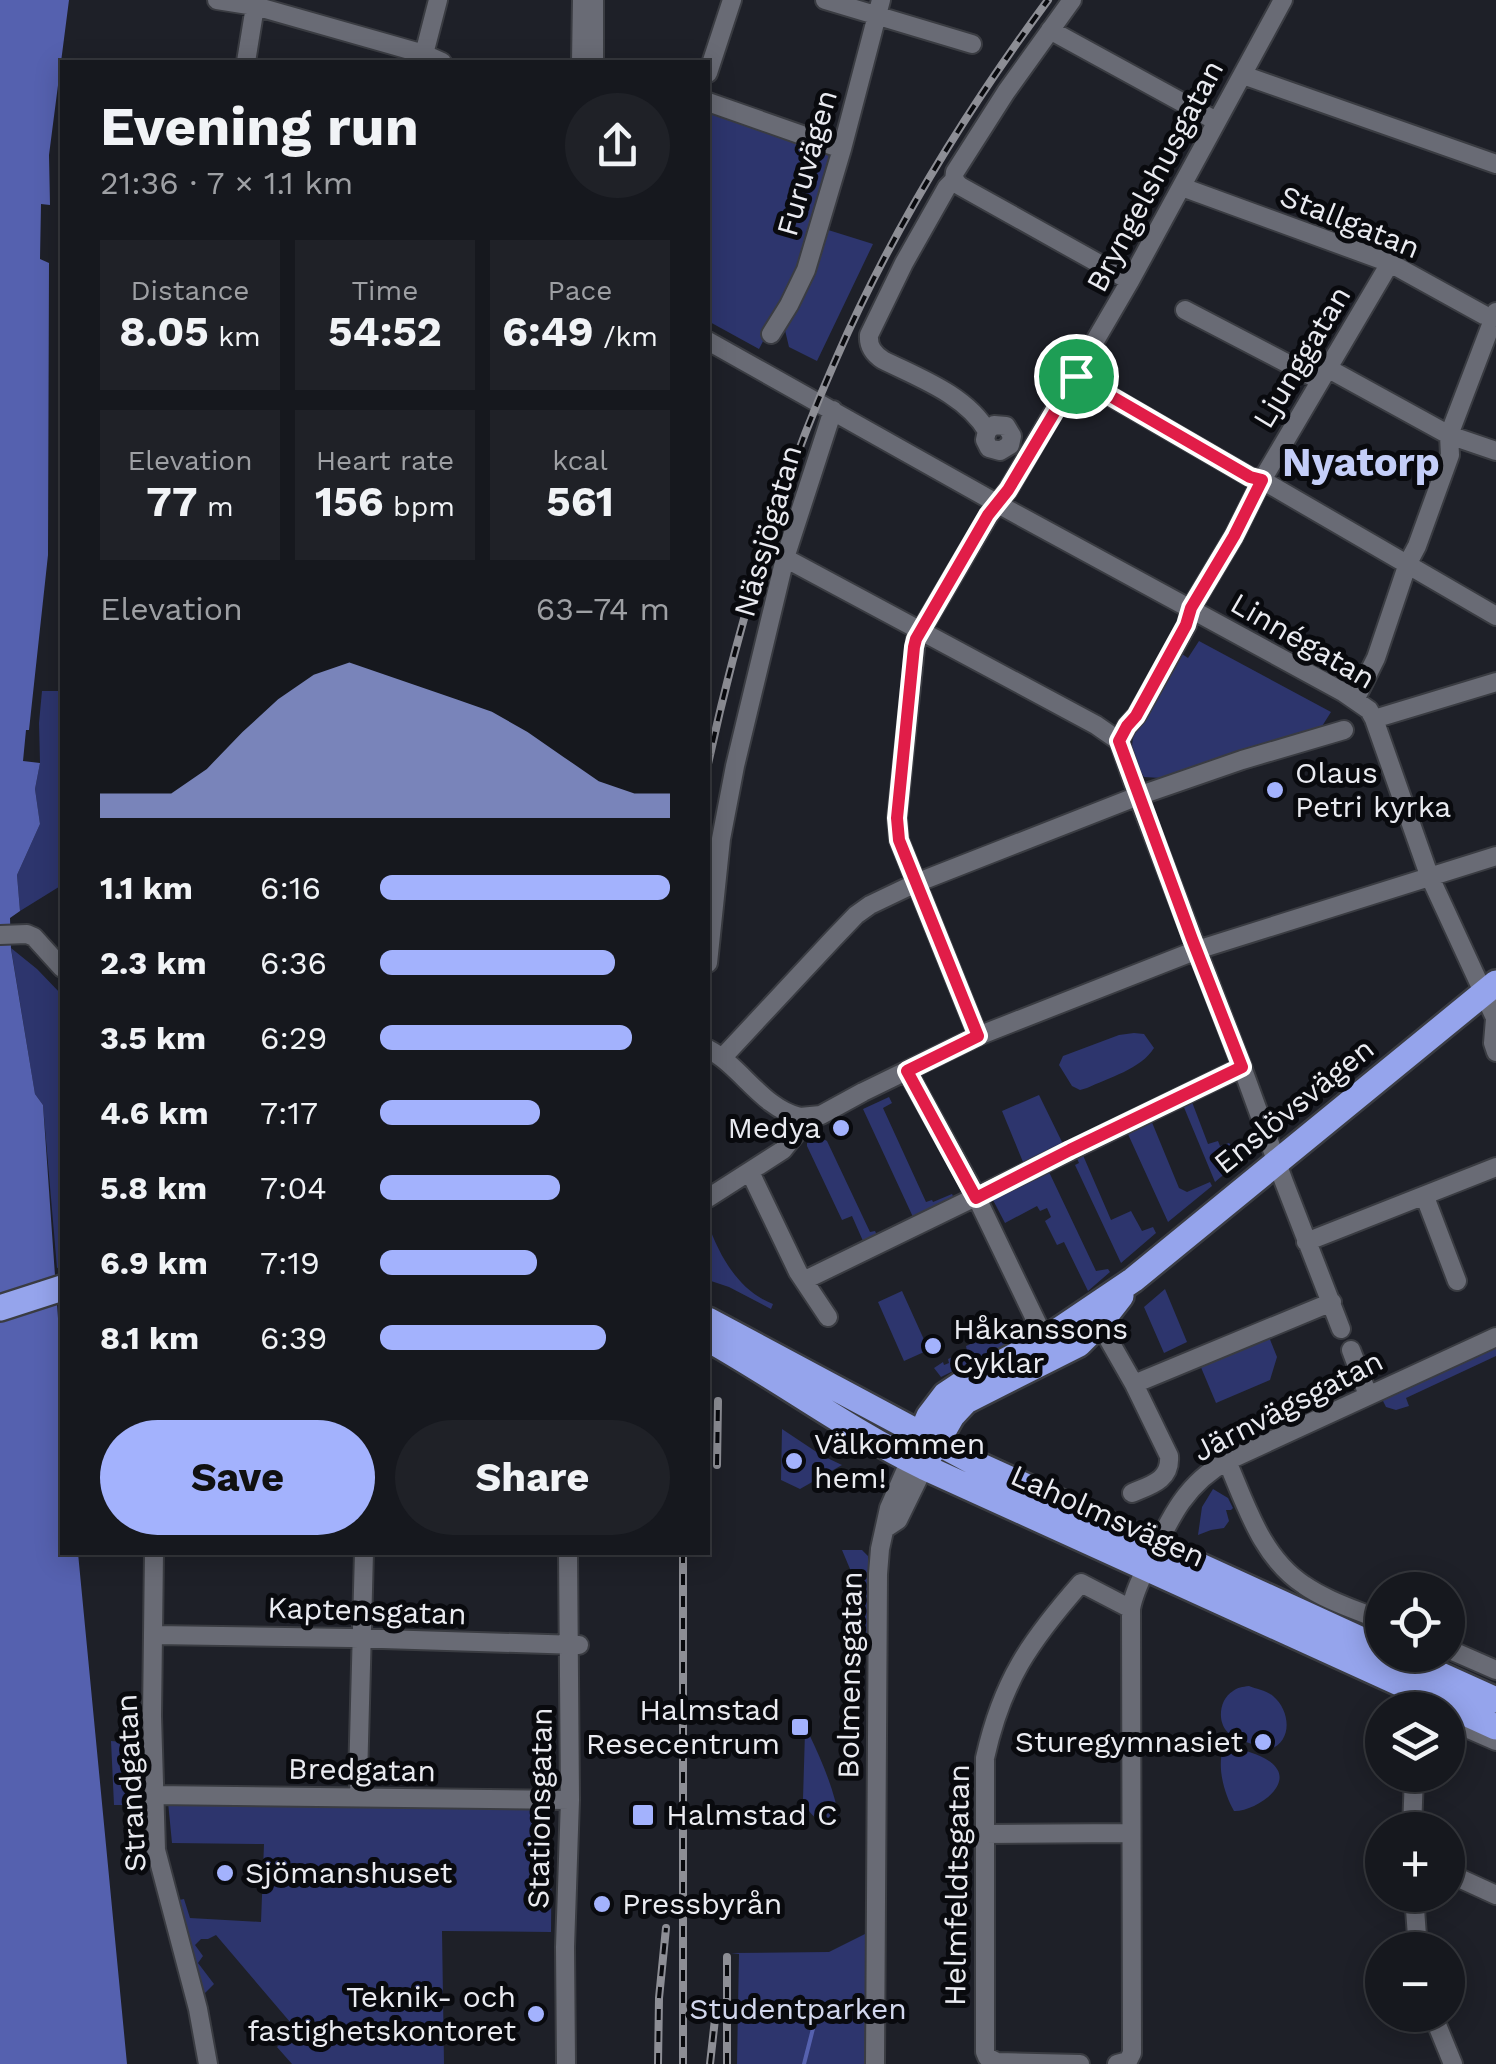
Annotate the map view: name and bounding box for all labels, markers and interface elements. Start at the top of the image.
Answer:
street label: Bryngelshusgatan [1079,54,1230,298]
street label: Furuvägen [769,86,844,240]
button: share [565,93,670,198]
text: Evening run [100,94,419,158]
text: 21:36 · 7 × 1.1 km [100,164,353,202]
street label: Stallgatan [1275,178,1425,265]
text: Distance [130,274,250,307]
text: Time [352,274,418,307]
text: Pace [548,274,612,307]
street label: Ljunggatan [1246,279,1358,434]
text: 8.05 [119,307,209,356]
text: 54:52 [328,307,442,356]
text: 6:49 [502,307,594,356]
text: km [209,320,261,353]
text: /km [594,320,658,353]
pin [1034,334,1119,419]
icon: arrive [1049,349,1104,404]
district label: Nyatorp [1282,439,1440,486]
street label: Nässjögatan [726,441,809,621]
text: Elevation [128,444,253,477]
text: Heart rate [316,444,454,477]
text: kcal [552,444,608,477]
text: 77 [146,477,197,526]
text: 156 [315,477,384,526]
text: 561 [546,477,614,526]
text: m [197,490,234,523]
text: bpm [384,490,455,523]
street label: Linnégatan [1225,585,1382,696]
text: Elevation [100,590,243,628]
text: 63–74 m [536,590,670,628]
place label: Olaus Petri kyrka [1295,755,1451,824]
marker: Olaus Petri kyrka [1264,779,1286,801]
text: 1.1 km [100,869,193,907]
text: 6:16 [260,869,321,907]
text: 2.3 km [100,944,207,982]
text: 6:36 [260,944,327,982]
text: 3.5 km [100,1019,206,1057]
text: 6:29 [260,1019,327,1057]
street label: Enslövsvägen [1207,1031,1381,1181]
text: 4.6 km [100,1094,209,1132]
text: 7:17 [260,1094,318,1132]
place label: Medya [727,1110,821,1145]
marker: Medya [830,1117,852,1139]
text: 5.8 km [100,1169,207,1207]
text: 7:04 [260,1169,327,1207]
text: 6.9 km [100,1244,208,1282]
text: 7:19 [260,1244,320,1282]
place label: Håkanssons Cyklar [953,1311,1128,1380]
text: 8.1 km [100,1319,199,1357]
text: 6:39 [260,1319,327,1357]
marker: Håkanssons Cyklar [922,1335,944,1357]
street label: Järnvägsgatan [1187,1343,1389,1468]
button: Save [100,1420,375,1535]
button: Share [395,1420,670,1535]
place label: Välkommen hem! [814,1426,985,1495]
marker: Välkommen hem! [783,1450,805,1472]
street label: Laholmsvägen [1006,1457,1211,1574]
street label: Bolmensgatan [830,1571,869,1779]
map controls [1365,1572,1465,2032]
button: locate [1365,1572,1465,1672]
street label: Kaptensgatan [267,1590,467,1631]
place label: Halmstad Resecentrum [586,1692,780,1761]
button: layers [1365,1692,1465,1792]
street label: Strandgatan [108,1693,153,1873]
street label: Stationsgatan [520,1707,559,1909]
marker: Halmstad Resecentrum [789,1716,811,1738]
place label: Sturegymnasiet [1015,1724,1243,1759]
marker: Sturegymnasiet [1252,1731,1274,1753]
street label: Bredgatan [288,1751,436,1788]
street label: Helmfeldtsgatan [937,1764,976,2006]
place label: Halmstad C [666,1797,838,1832]
marker: Halmstad C [630,1802,656,1828]
button: + [1365,1812,1465,1912]
place label: Sjömanshuset [245,1855,453,1890]
marker: Sjömanshuset [214,1862,236,1884]
place label: Pressbyrån [622,1886,782,1921]
marker: Pressbyrån [591,1893,613,1915]
button: − [1365,1932,1465,2032]
place label: Teknik- och fastighetskontoret [247,1979,516,2048]
park label: Studentparken [689,1991,907,2026]
marker: Teknik- och fastighetskontoret [525,2003,547,2025]

